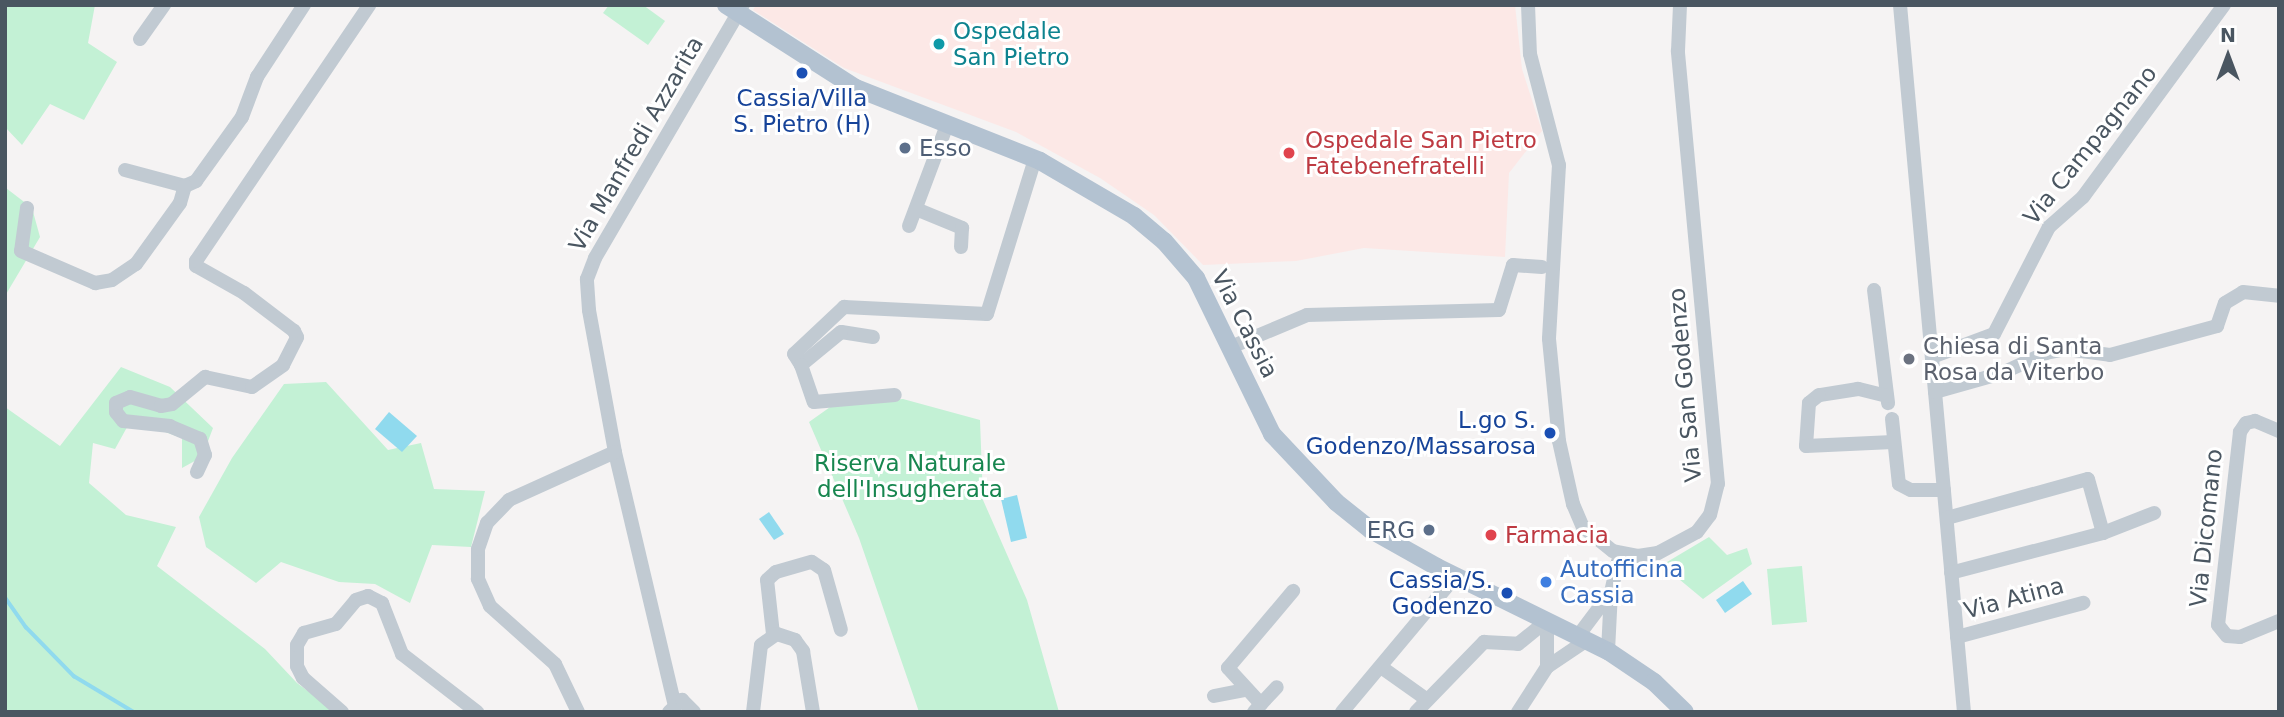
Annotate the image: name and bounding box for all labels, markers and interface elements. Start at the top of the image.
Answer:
place label: Ospedale San Pietro [953,17,1070,71]
north arrow [2193,21,2263,91]
text: N [2220,24,2236,46]
street label: Via Manfredi Azzarita [563,31,709,257]
marker: Ospedale San Pietro [931,36,947,52]
street label: Via Campagnano [2018,60,2162,230]
marker: Cassia/Villa S. Pietro (H) [794,65,810,81]
place label: Cassia/Villa S. Pietro (H) [733,84,871,138]
place label: Ospedale San Pietro Fatebenefratelli [1305,126,1537,180]
place label: Esso [919,134,972,162]
marker: Esso [897,140,913,156]
marker: Ospedale San Pietro Fatebenefratelli [1279,143,1299,163]
street label: Via Cassia [1206,265,1284,383]
street label: Via San Godenzo [1663,287,1707,483]
place label: Chiesa di Santa Rosa da Viterbo [1923,332,2104,386]
marker: Chiesa di Santa Rosa da Viterbo [1901,351,1917,367]
place label: L.go S. Godenzo/Massarosa [1306,406,1536,460]
marker: L.go S. Godenzo/Massarosa [1542,425,1558,441]
street label: Via Dicomano [2184,447,2228,609]
park label: Riserva Naturale dell'Insugherata [814,449,1006,503]
place label: ERG [1367,516,1415,544]
place label: Farmacia [1505,521,1609,549]
marker: ERG [1421,522,1437,538]
marker: Farmacia [1483,527,1499,543]
place label: Autofficina Cassia [1560,555,1683,609]
place label: Cassia/S. Godenzo [1389,566,1493,620]
street label: Via Atina [1961,571,2067,625]
marker: Autofficina Cassia [1538,574,1554,590]
marker: Cassia/S. Godenzo [1499,585,1515,601]

